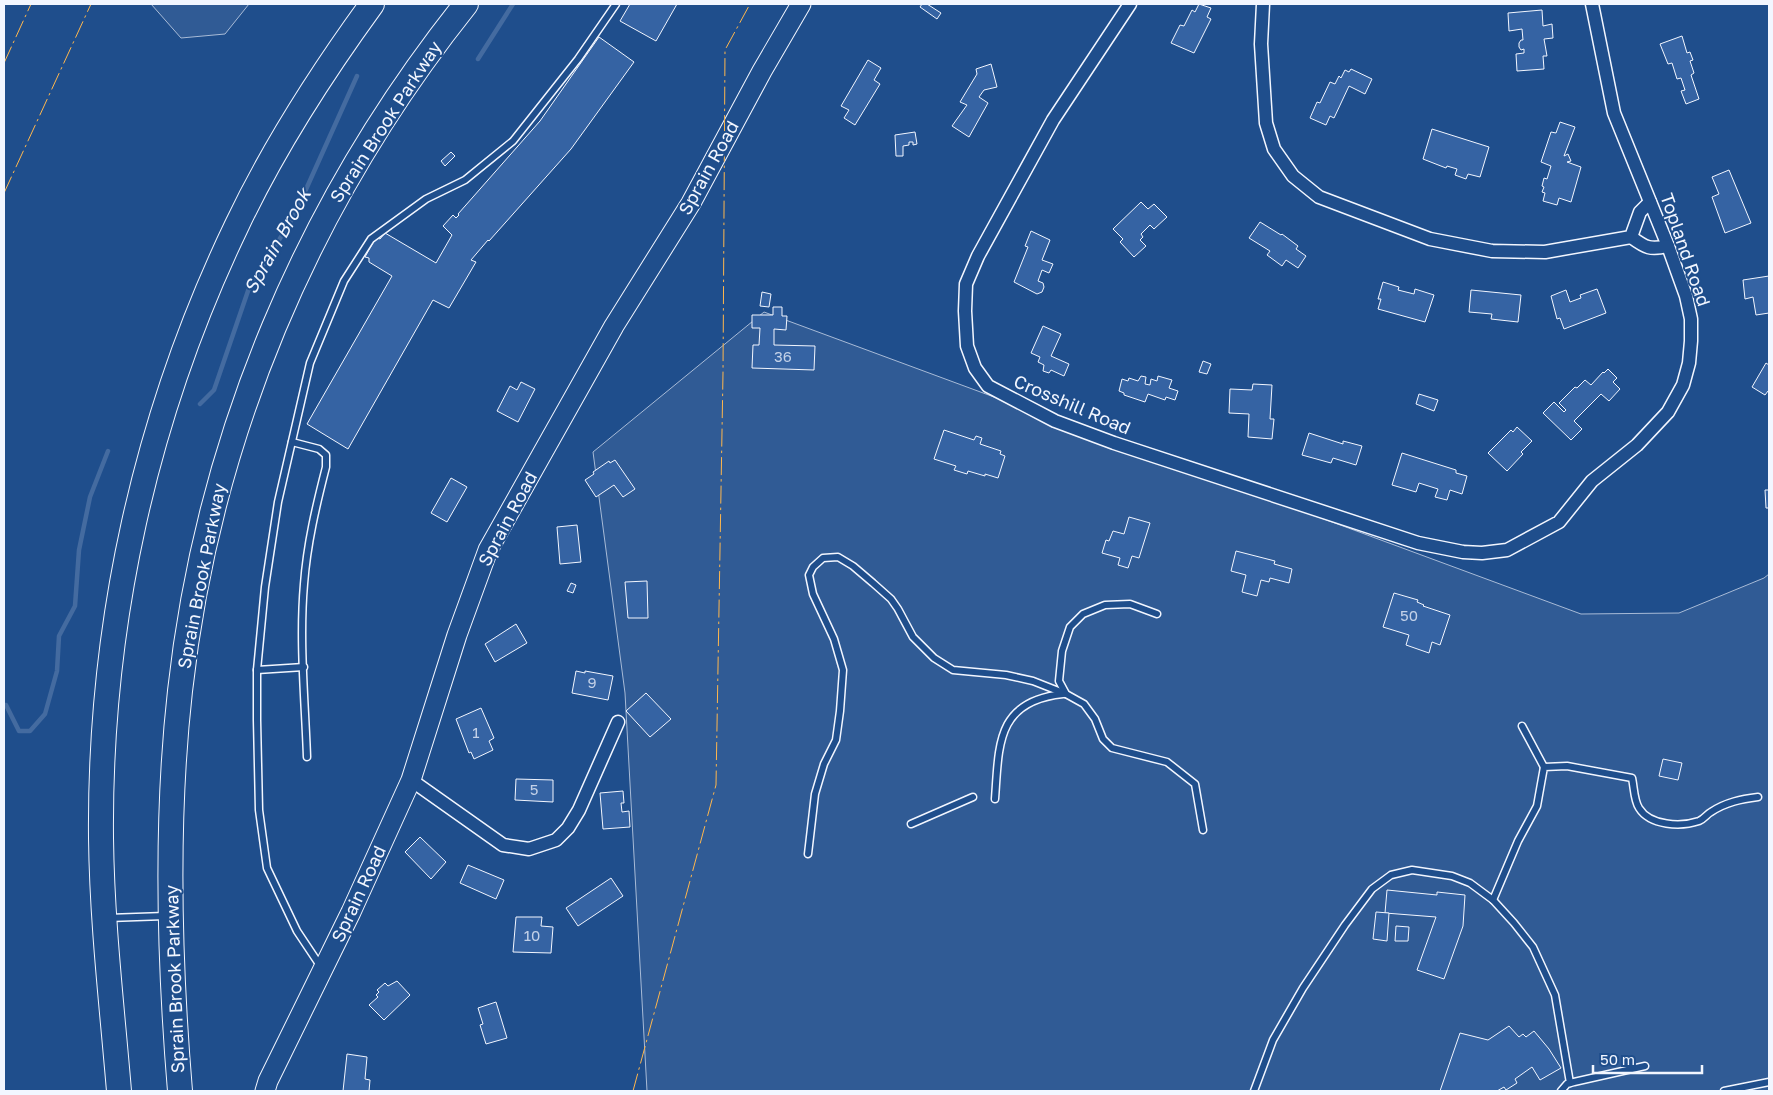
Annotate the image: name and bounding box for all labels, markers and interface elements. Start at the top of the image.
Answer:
street label: Sprain Brook Parkway [325,36,446,206]
street label: Sprain Road [673,117,743,218]
water label: Sprain Brook [238,182,316,297]
street label: Topland Road [1656,190,1716,309]
house number: 36 [774,347,792,365]
street label: Crosshill Road [1011,370,1134,439]
street label: Sprain Road [473,467,541,570]
street label: Sprain Brook Parkway [172,481,230,670]
house number: 50 [1400,606,1418,624]
house number: 9 [587,673,597,691]
house number: 1 [472,723,480,741]
house number: 5 [530,780,538,798]
street label: Sprain Road [326,842,390,945]
street label: Sprain Brook Parkway [160,884,188,1074]
house number: 10 [524,926,540,944]
scale bar [1593,1042,1702,1074]
text: 50 m [1600,1050,1635,1068]

